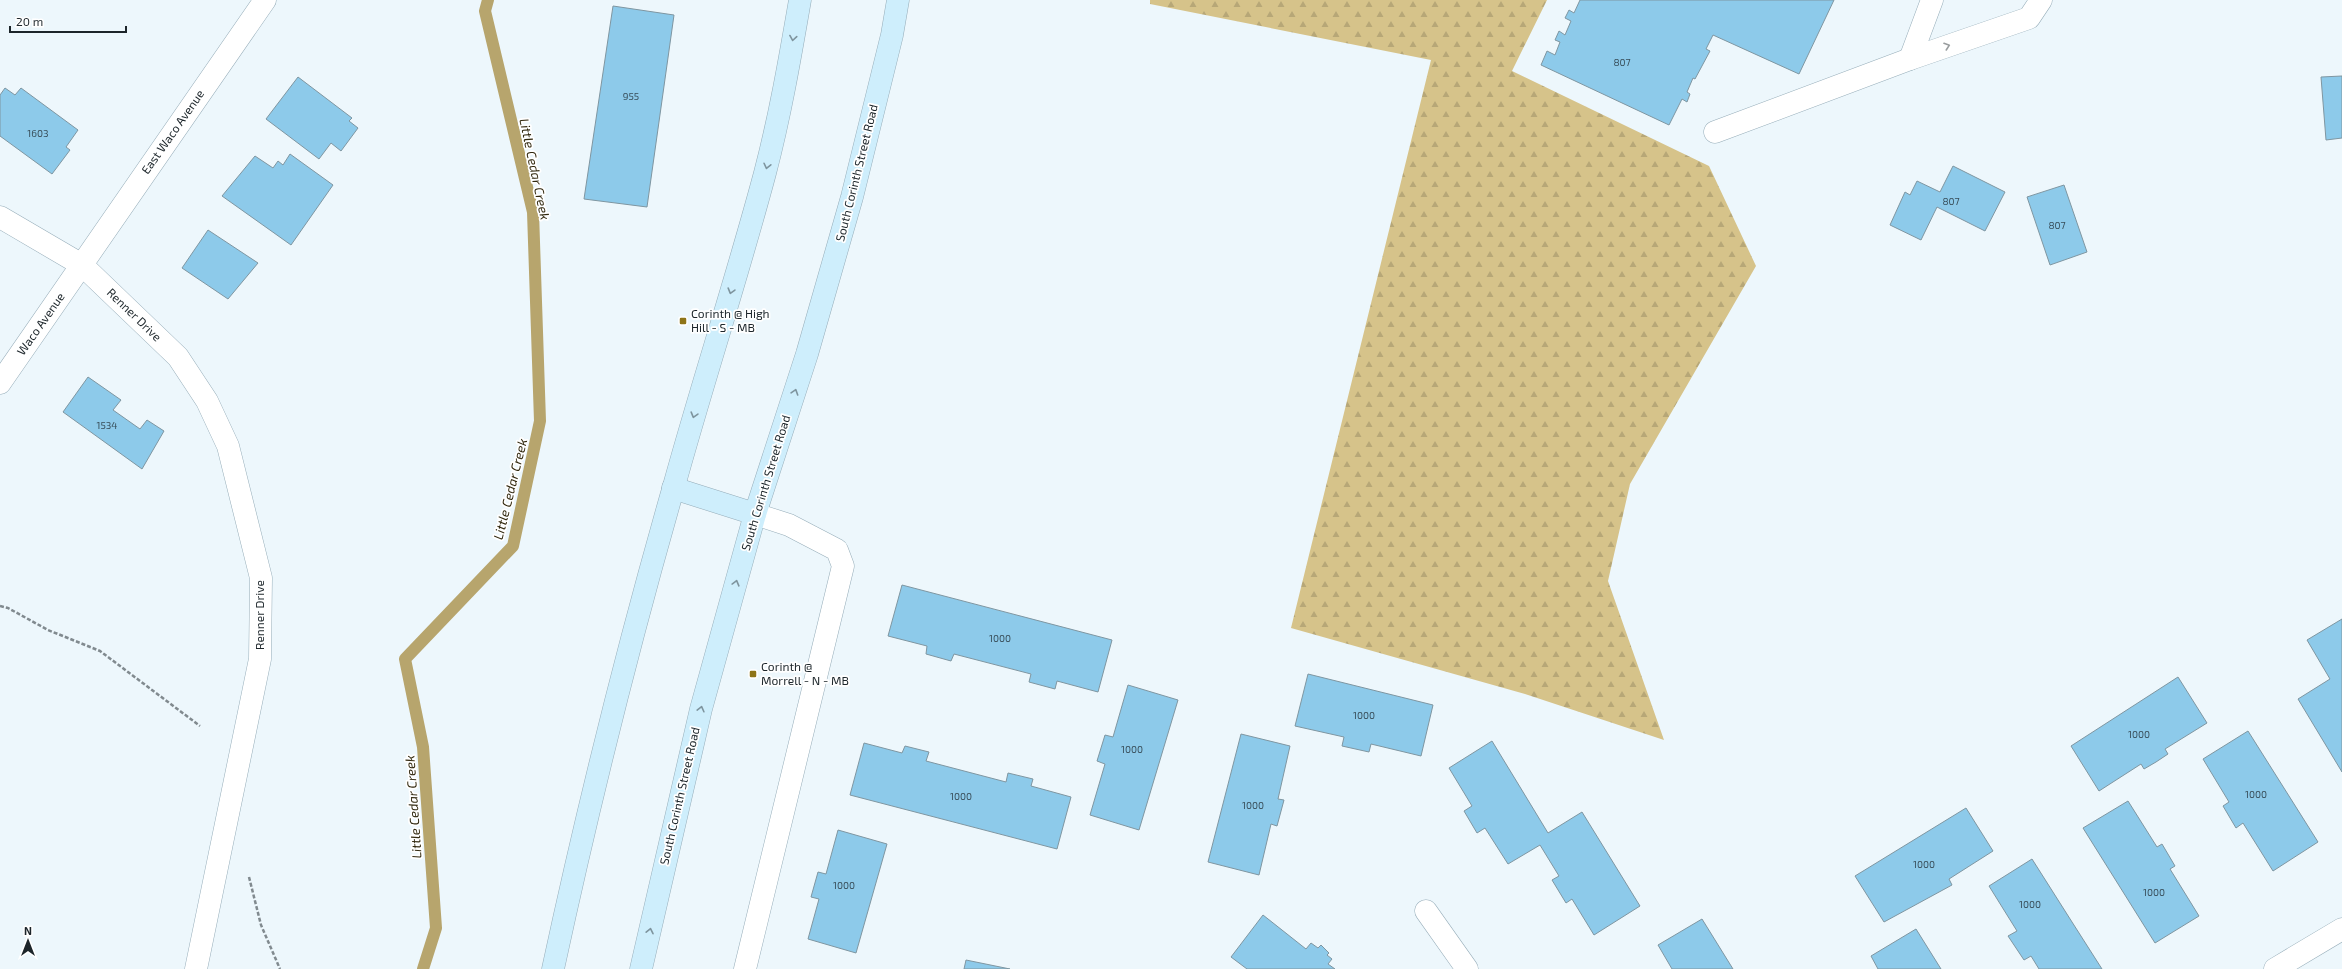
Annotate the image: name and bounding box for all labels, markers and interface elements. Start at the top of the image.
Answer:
scale bar [10,8,126,34]
text: 20 m [16,14,43,28]
one-way arrow [790,35,798,42]
one-way arrow [1944,43,1951,51]
house number: 807 [1613,56,1631,68]
street label: East Waco Avenue [138,87,206,176]
house number: 955 [623,90,639,102]
street label: South Corinth Street Road [832,103,880,243]
water label: Little Cedar Creek [516,117,554,221]
house number: 1603 [27,127,49,139]
one-way arrow [763,163,771,169]
house number: 807 [1942,195,1960,207]
house number: 807 [2048,219,2066,231]
street label: Renner Drive [105,285,165,344]
one-way arrow [727,287,736,294]
street label: Waco Avenue [14,290,67,357]
place label: Corinth @ High Hill - S - MB [691,306,770,334]
marker: Corinth @ High Hill - S - MB [678,316,688,326]
one-way arrow [790,389,798,396]
one-way arrow [690,412,699,419]
street label: South Corinth Street Road [738,413,792,552]
house number: 1534 [96,419,118,431]
water label: Little Cedar Creek [490,437,530,541]
street label: Renner Drive [252,580,266,650]
one-way arrow [731,580,739,587]
house number: 1000 [989,632,1011,644]
place label: Corinth @ Morrell - N - MB [761,659,849,687]
marker: Corinth @ Morrell - N - MB [748,669,758,679]
one-way arrow [696,706,705,713]
house number: 1000 [1353,709,1375,721]
street label: South Corinth Street Road [656,726,702,866]
house number: 1000 [2128,728,2150,740]
house number: 1000 [1121,743,1143,755]
water label: Little Cedar Creek [401,755,425,859]
house number: 1000 [2245,788,2267,800]
house number: 1000 [950,790,972,802]
house number: 1000 [1242,799,1264,811]
house number: 1000 [1913,858,1935,870]
house number: 1000 [833,879,855,891]
house number: 1000 [2143,886,2165,898]
house number: 1000 [2019,898,2041,910]
north arrow [8,921,48,961]
text: N [24,924,32,937]
one-way arrow [645,928,653,934]

